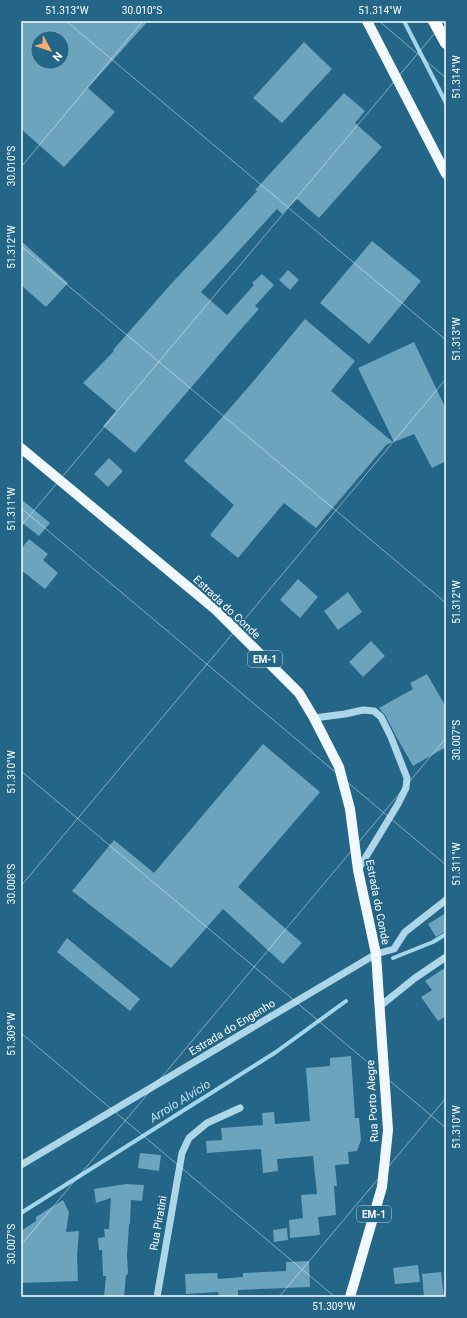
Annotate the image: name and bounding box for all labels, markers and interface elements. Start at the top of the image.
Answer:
text: 51.313°W [45,5,89,16]
text: 30.010°S [122,5,162,16]
text: 51.314°W [358,5,402,16]
north arrow [30,30,70,70]
text: N [50,49,65,63]
text: 51.314°W [451,55,462,99]
text: 30.010°S [6,146,17,186]
text: 51.312°W [6,225,17,269]
text: 51.313°W [451,317,462,361]
text: 51.311°W [6,487,17,531]
street label: Estrada do Conde [191,573,263,642]
text: 51.312°W [451,580,462,624]
road number: EM-1 [248,651,282,667]
text: 30.007°S [451,720,462,760]
text: 51.310°W [6,750,17,794]
text: 51.311°W [451,842,462,886]
street label: Estrada do Conde [363,858,392,946]
text: 30.008°S [6,864,17,904]
street label: Estrada do Engenho [187,997,278,1058]
text: 51.309°W [6,1012,17,1056]
street label: Rua Porto Alegre [364,1059,381,1143]
water label: Arroio Alvício [146,1077,213,1126]
text: 51.310°W [451,1105,462,1149]
street label: Rua Piratini [147,1195,170,1252]
road number: EM-1 [357,1206,391,1222]
text: 30.007°S [6,1224,17,1264]
text: 51.309°W [312,1301,356,1312]

